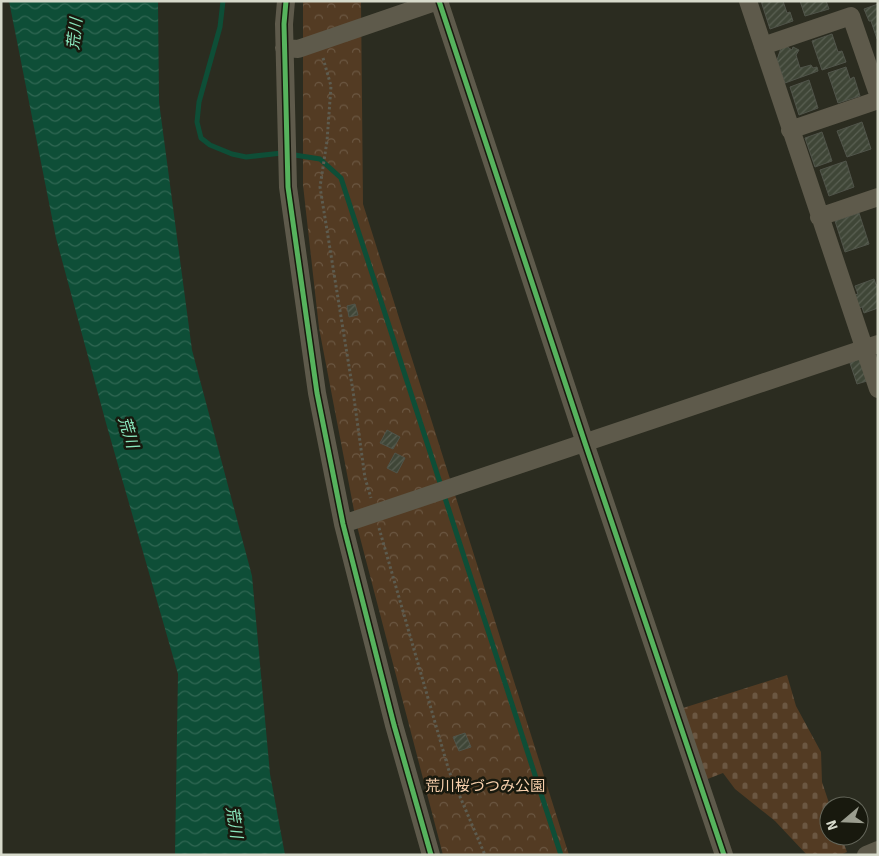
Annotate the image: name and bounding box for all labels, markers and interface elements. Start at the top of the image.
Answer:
water label: 荒川 [63,15,87,51]
water label: 荒川 [114,414,143,452]
park label: 荒川桜づつみ公園 [425,777,545,795]
north arrow [819,796,869,846]
water label: 荒川 [222,805,247,841]
text: N [823,818,842,832]

